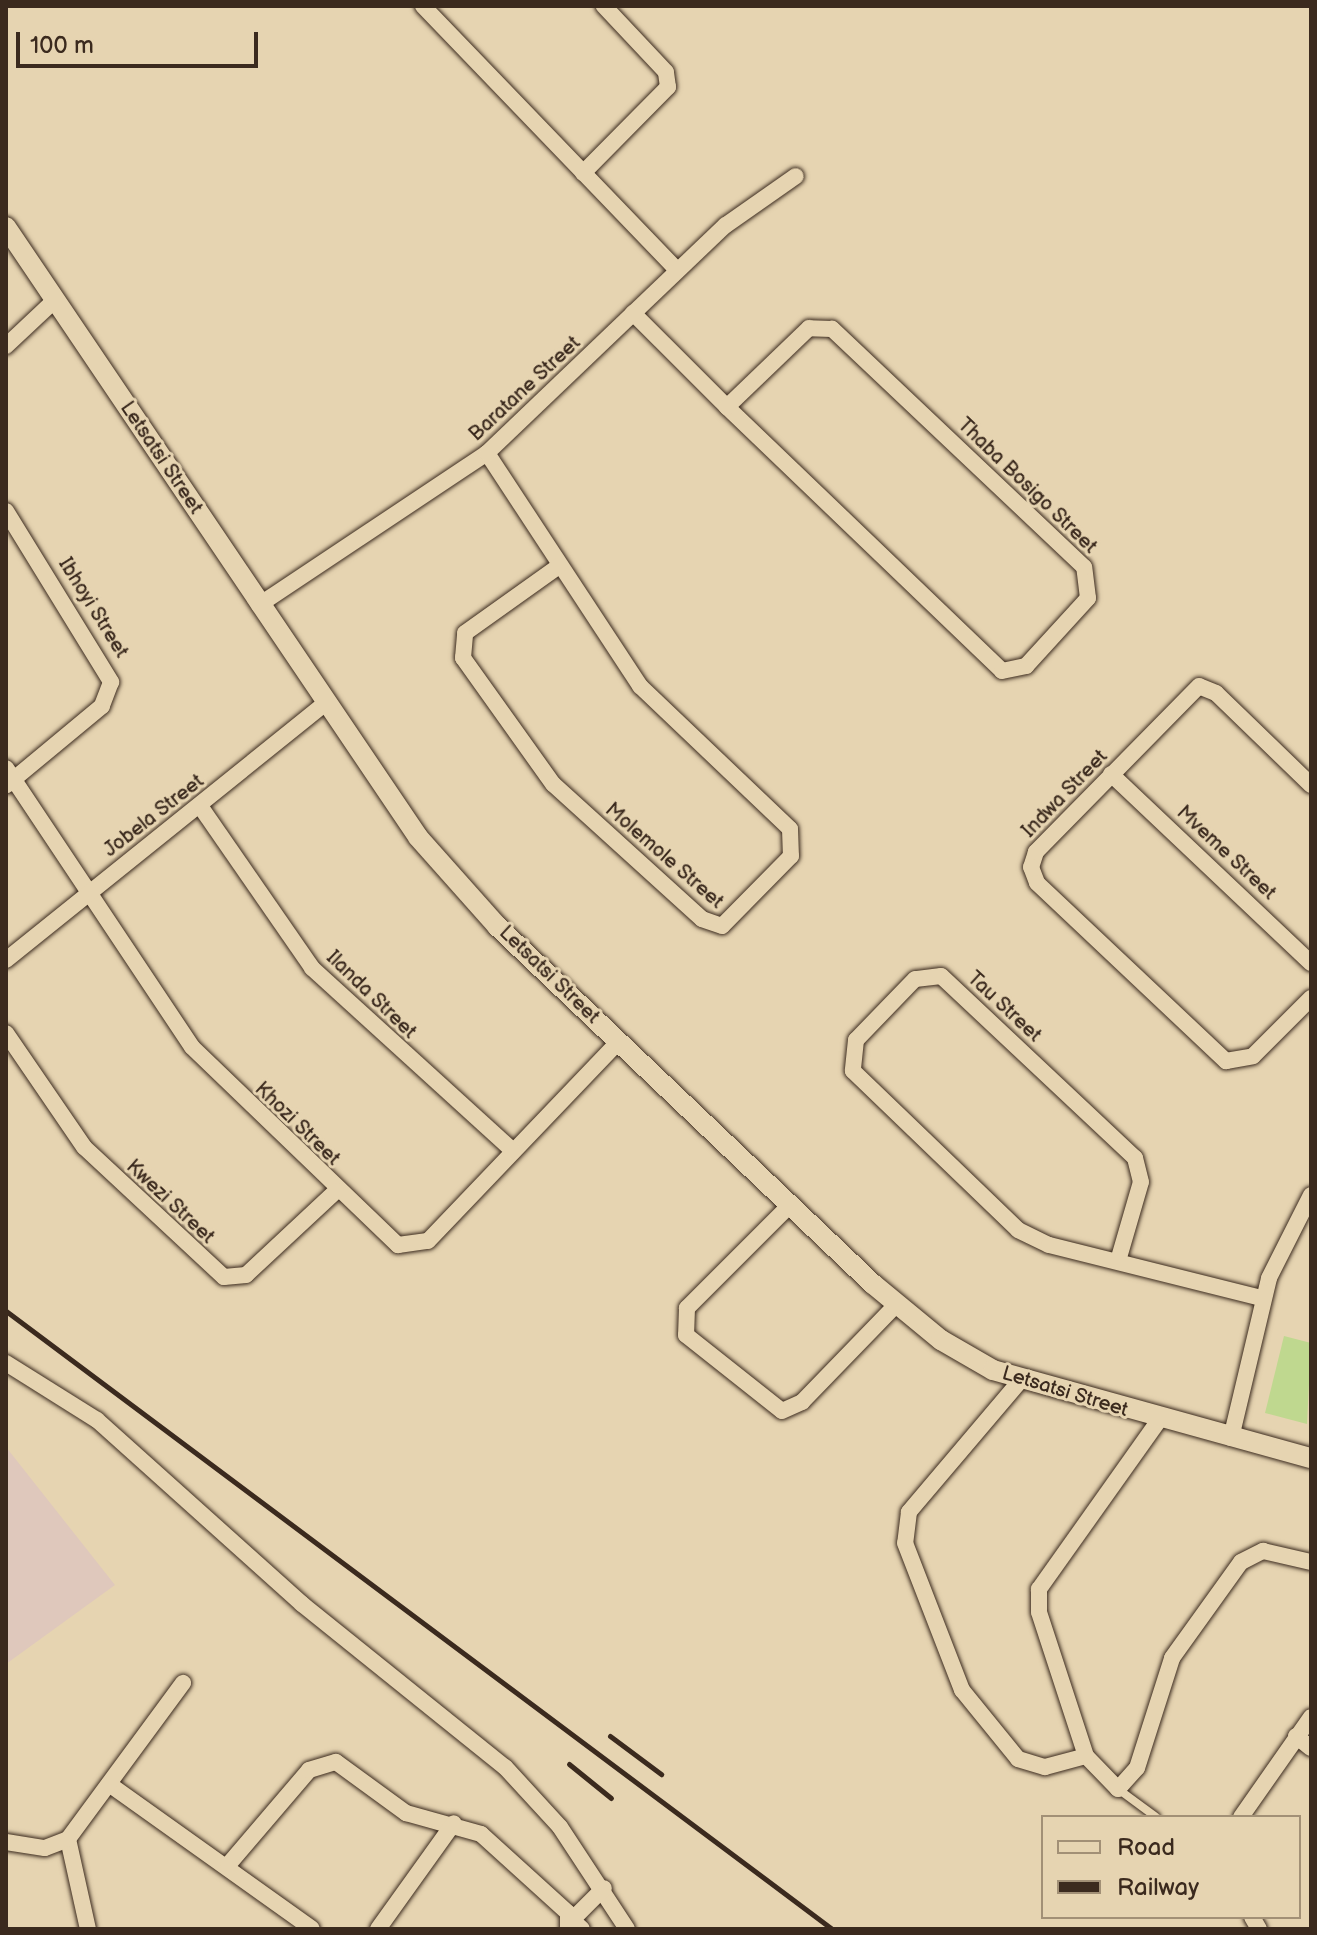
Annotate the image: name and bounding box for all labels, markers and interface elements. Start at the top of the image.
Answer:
scale bar [20,16,262,66]
text: 100 m [30,31,94,60]
street label: Baratane Street [464,331,586,447]
street label: Letsatsi Street [114,397,208,519]
street label: Thaba Bosigo Street [952,413,1102,559]
street label: Ibhoyi Street [53,553,133,663]
street label: Indwa Street [1017,745,1113,843]
street label: Jobela Street [99,769,209,863]
street label: Molemole Street [600,798,728,914]
street label: Mveme Street [1171,801,1281,905]
street label: Letsatsi Street [494,921,604,1029]
street label: Ilanda Street [321,946,421,1044]
street label: Tau Street [962,967,1046,1047]
street label: Khozi Street [249,1077,345,1171]
street label: Kwezi Street [121,1155,219,1249]
street label: Letsatsi Street [999,1361,1131,1423]
legend [1041,1815,1301,1919]
text: Road [1117,1833,1175,1862]
text: Railway [1117,1873,1199,1902]

